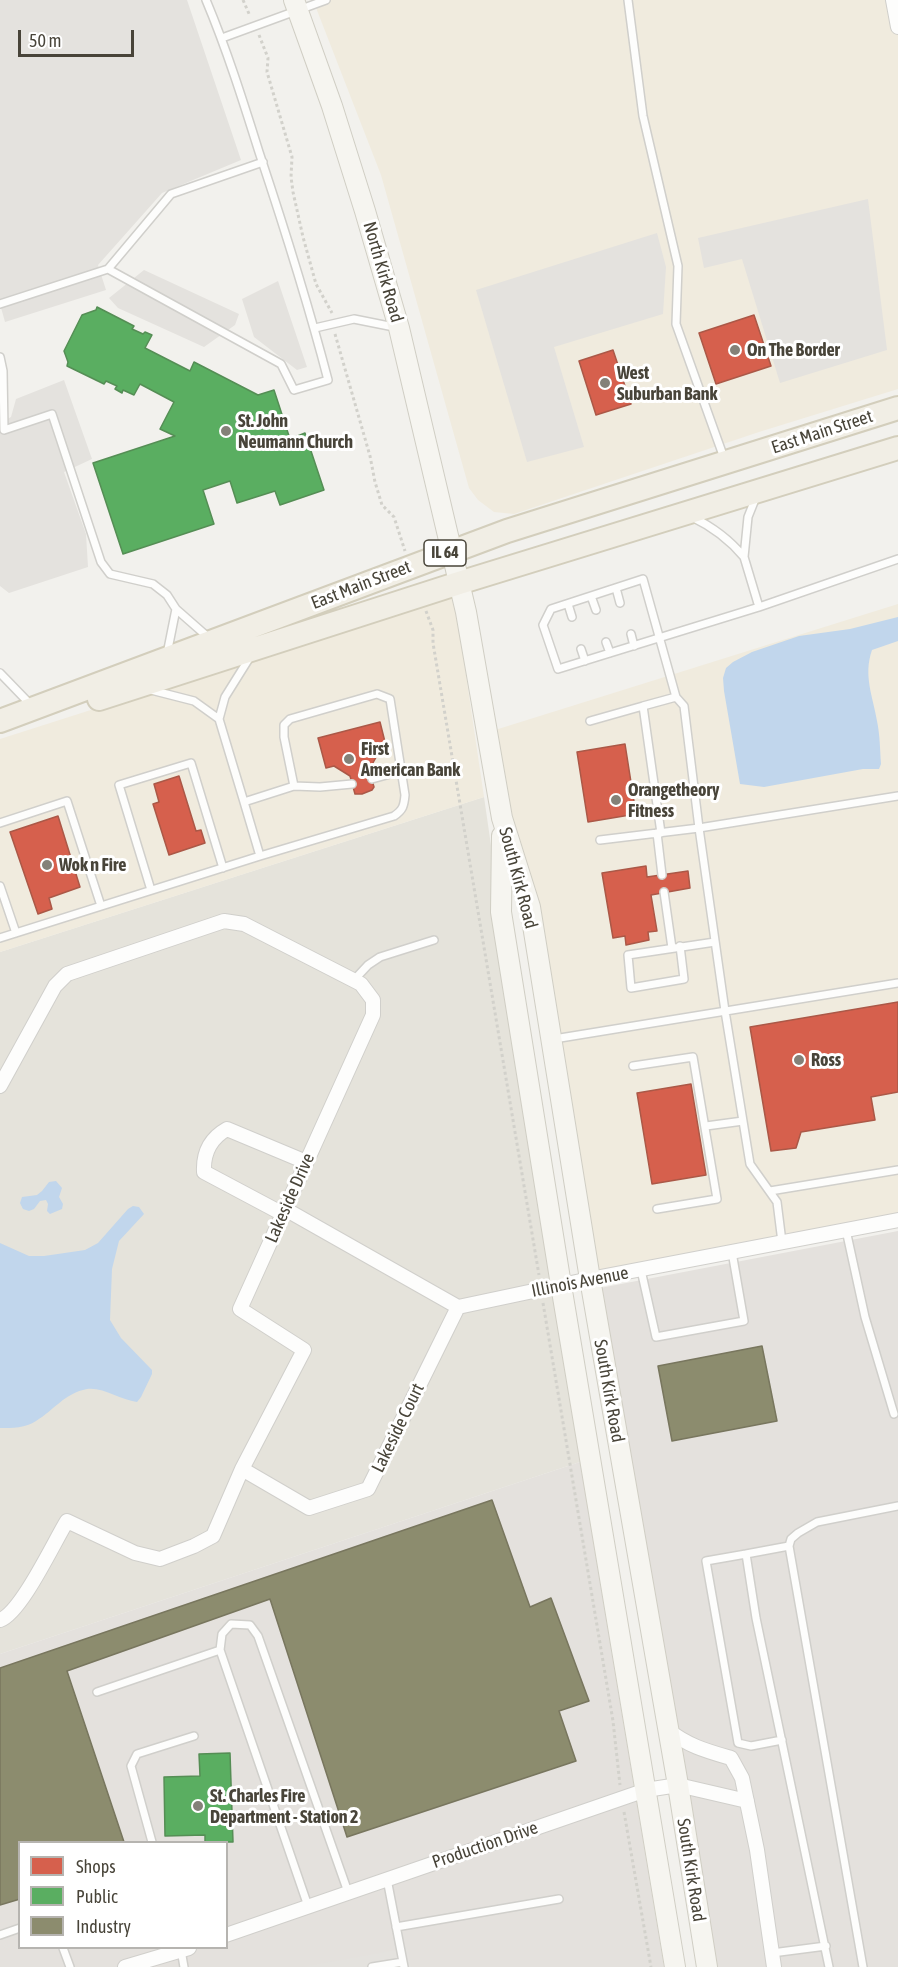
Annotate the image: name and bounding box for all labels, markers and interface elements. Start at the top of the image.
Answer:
scale bar [21,18,136,56]
text: 50 m [29,30,61,51]
street label: North Kirk Road [358,219,408,325]
place label: On The Border [747,339,840,361]
marker: On The Border [728,343,742,357]
place label: West Suburban Bank [617,362,717,404]
marker: West Suburban Bank [598,376,612,390]
street label: East Main Street [769,405,875,459]
place label: St. John Neumann Church [238,410,353,452]
marker: St. John Neumann Church [219,424,233,438]
road number: IL 64 [424,540,466,566]
street label: East Main Street [308,556,414,614]
place label: First American Bank [361,738,460,780]
marker: First American Bank [342,752,356,766]
place label: Orangetheory Fitness [628,779,719,822]
marker: Orangetheory Fitness [609,793,623,807]
street label: South Kirk Road [494,825,542,931]
place label: Wok n Fire [59,854,126,876]
marker: Wok n Fire [40,858,54,872]
place label: Ross [811,1049,841,1071]
marker: Ross [792,1053,806,1067]
street label: Lakeside Drive [261,1150,319,1246]
street label: Illinois Avenue [530,1262,630,1302]
street label: South Kirk Road [589,1338,629,1444]
street label: Lakeside Court [367,1380,429,1476]
place label: St. Charles Fire Department - Station 2 [210,1785,358,1828]
marker: St. Charles Fire Department - Station 2 [191,1799,205,1813]
street label: Production Drive [429,1817,541,1873]
street label: South Kirk Road [672,1817,710,1923]
legend [18,1841,228,1949]
text: Shops [76,1856,116,1877]
text: Public [76,1886,118,1907]
text: Industry [76,1916,131,1937]

